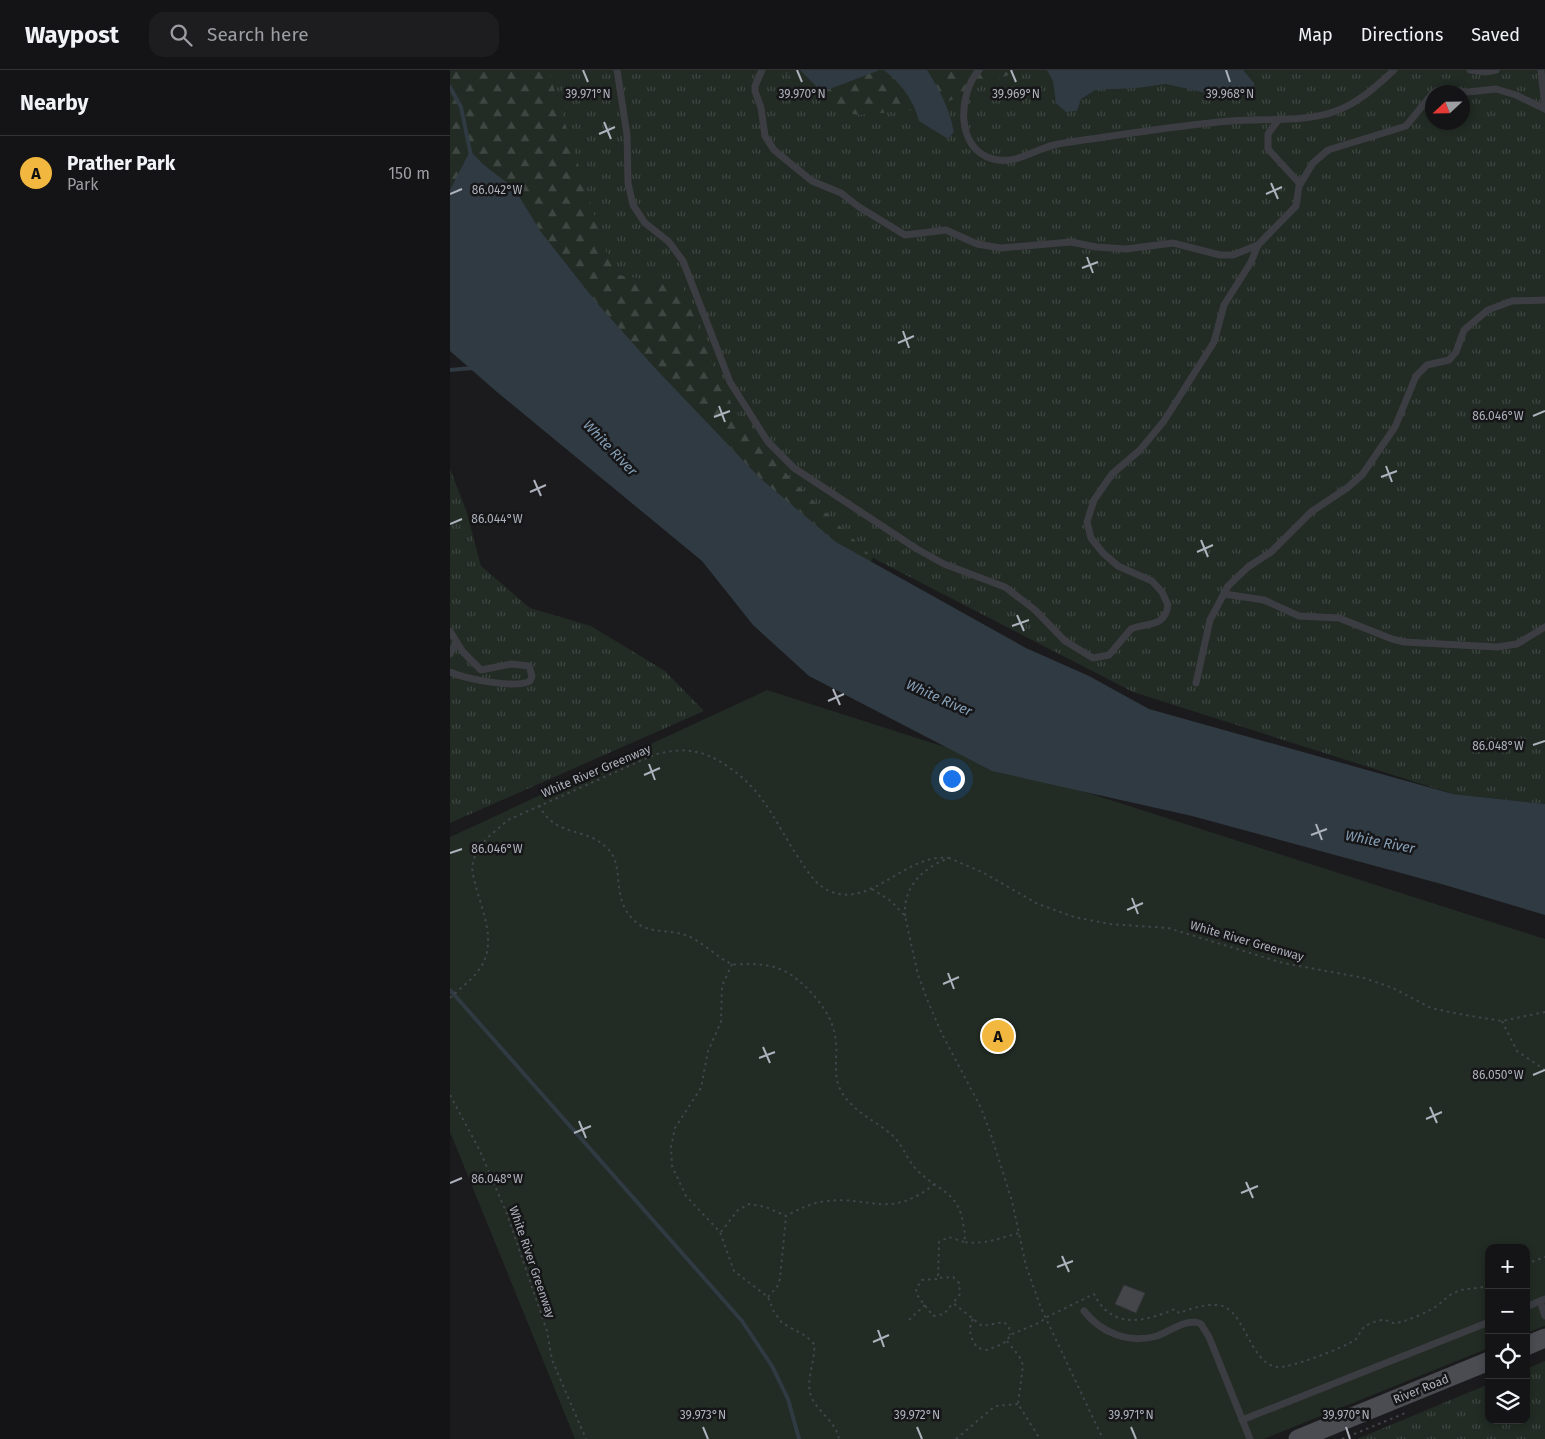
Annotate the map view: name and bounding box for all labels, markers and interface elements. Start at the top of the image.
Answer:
search box [149,12,499,57]
text: Waypost [25,21,119,49]
icon: search [167,21,195,49]
text: Search here [207,23,309,46]
text: Map [1298,24,1333,46]
text: Directions [1361,24,1443,46]
text: Saved [1471,24,1520,46]
north arrow [1425,85,1470,130]
text: 39.971°N [565,87,611,101]
text: 39.970°N [778,87,826,101]
text: 39.969°N [992,87,1040,101]
text: 39.968°N [1206,87,1254,101]
text: Nearby [20,90,88,116]
text: Prather Park [67,152,175,175]
text: A [31,164,41,183]
text: 150 m [388,164,430,183]
text: Park [67,175,99,194]
text: 86.042°W [472,183,522,197]
text: 86.046°W [1472,409,1524,423]
water label: White River [579,417,641,480]
text: 86.044°W [471,512,523,526]
water label: White River [903,676,975,720]
text: 86.048°W [1472,739,1524,753]
street label: White River Greenway [539,742,653,800]
your location [939,766,965,792]
water label: White River [1344,827,1417,857]
text: 86.046°W [471,842,523,856]
street label: White River Greenway [1188,918,1306,964]
pin: A [982,1017,1014,1055]
text: 86.050°W [1472,1068,1524,1082]
text: 86.048°W [471,1172,523,1186]
street label: White River Greenway [506,1204,558,1320]
map controls [1485,1244,1530,1424]
button: + [1485,1244,1530,1289]
button: − [1485,1289,1530,1334]
button: locate [1485,1334,1530,1379]
street label: River Road [1391,1372,1451,1406]
button: layers [1485,1379,1530,1424]
text: 39.973°N [680,1408,726,1422]
text: 39.972°N [894,1408,940,1422]
text: 39.971°N [1108,1408,1154,1422]
text: 39.970°N [1322,1408,1370,1422]

